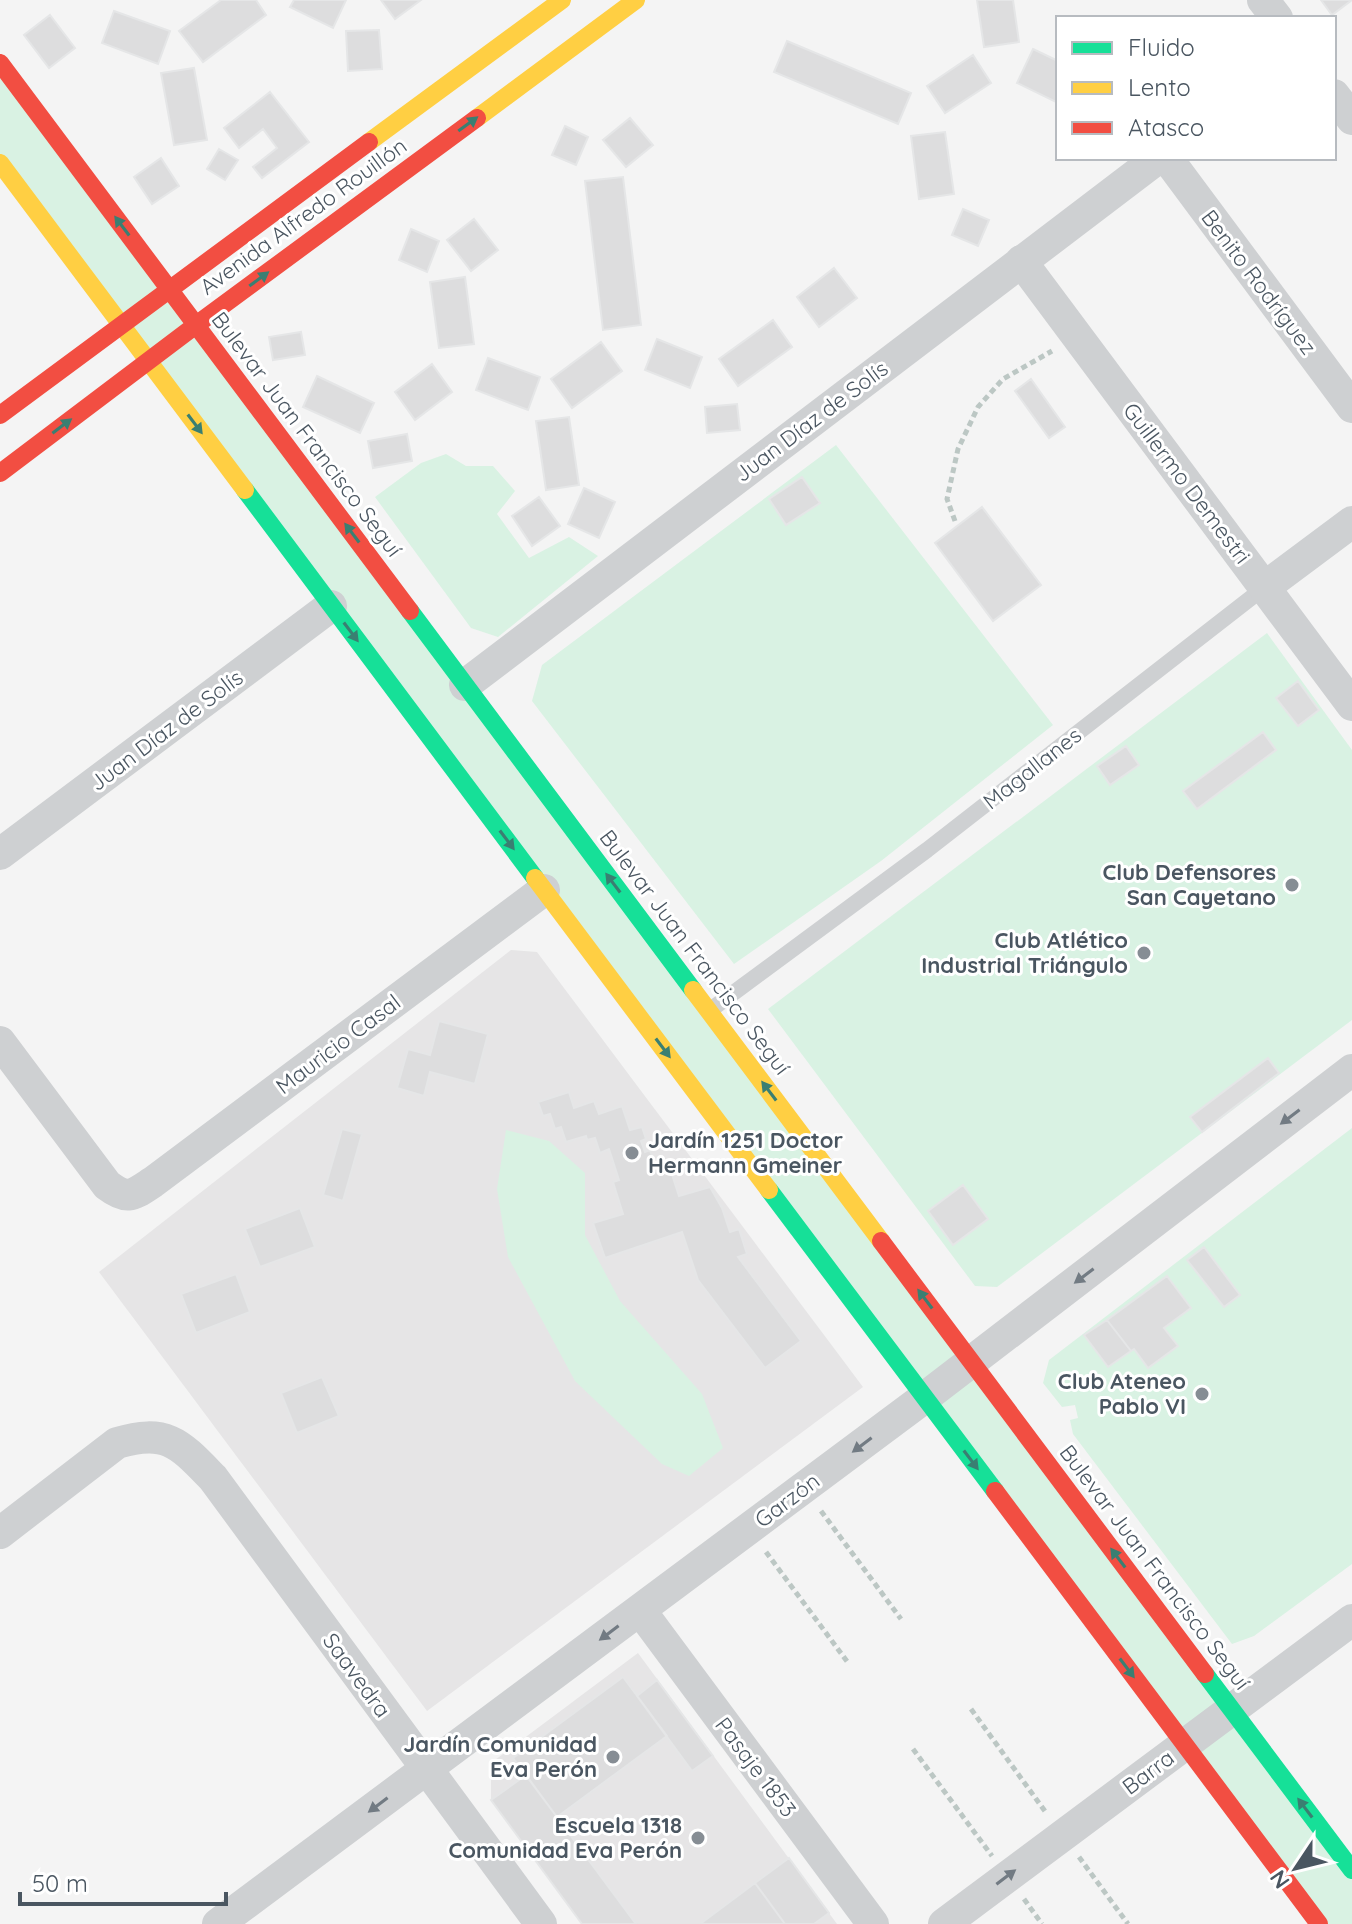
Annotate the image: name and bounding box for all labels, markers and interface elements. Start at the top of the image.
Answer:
legend [1056,16,1336,160]
text: Fluido [1128,32,1195,62]
text: Lento [1128,72,1191,102]
text: Atasco [1128,112,1204,142]
one-way arrow [458,117,478,133]
street label: Avenida Alfredo Rouillón [194,131,412,301]
street label: Benito Rodríguez [1195,204,1323,360]
one-way arrow [114,216,130,237]
one-way arrow [248,271,270,287]
street label: Bulevar Juan Francisco Seguí [206,306,409,562]
street label: Juan Díaz de Solís [729,354,893,488]
street label: Guillermo Demestri [1117,397,1257,569]
one-way arrow [187,414,203,434]
one-way arrow [52,419,72,435]
one-way arrow [344,523,360,543]
one-way arrow [343,621,359,643]
street label: Juan Díaz de Solís [84,663,248,797]
street label: Magallanes [977,721,1087,815]
street label: Bulevar Juan Francisco Seguí [594,824,797,1080]
one-way arrow [499,829,515,851]
place label: Club Defensores San Cayetano [1103,858,1276,911]
one-way arrow [606,873,622,893]
marker: Club Defensores San Cayetano [1283,876,1301,894]
place label: Club Atlético Industrial Triángulo [921,926,1128,979]
marker: Club Atlético Industrial Triángulo [1135,944,1153,962]
street label: Mauricio Casal [270,988,406,1100]
one-way arrow [655,1037,671,1059]
one-way arrow [761,1080,777,1102]
one-way arrow [1280,1109,1300,1125]
place label: Jardín 1251 Doctor Hermann Gmeiner [648,1126,843,1179]
marker: Jardín 1251 Doctor Hermann Gmeiner [623,1144,641,1162]
one-way arrow [1074,1267,1094,1283]
one-way arrow [917,1289,933,1309]
place label: Club Ateneo Pablo VI [1058,1367,1186,1420]
marker: Club Ateneo Pablo VI [1193,1385,1211,1403]
one-way arrow [852,1436,872,1452]
street label: Bulevar Juan Francisco Seguí [1054,1439,1257,1695]
one-way arrow [963,1450,979,1470]
street label: Garzón [749,1467,825,1533]
one-way arrow [1110,1547,1126,1569]
one-way arrow [598,1625,619,1641]
street label: Saavedra [317,1627,397,1723]
one-way arrow [1119,1658,1135,1678]
street label: Pasaje 1853 [709,1711,803,1823]
place label: Jardín Comunidad Eva Perón [403,1730,597,1783]
street label: Barra [1117,1743,1179,1801]
marker: Jardín Comunidad Eva Perón [604,1748,622,1766]
one-way arrow [367,1797,388,1813]
one-way arrow [1298,1798,1314,1818]
place label: Escuela 1318 Comunidad Eva Perón [448,1811,682,1864]
north arrow [1256,1828,1336,1908]
marker: Escuela 1318 Comunidad Eva Perón [689,1829,707,1847]
scale bar [20,1856,226,1906]
text: N [1264,1865,1296,1894]
text: 50 m [32,1868,88,1898]
one-way arrow [996,1870,1016,1886]

